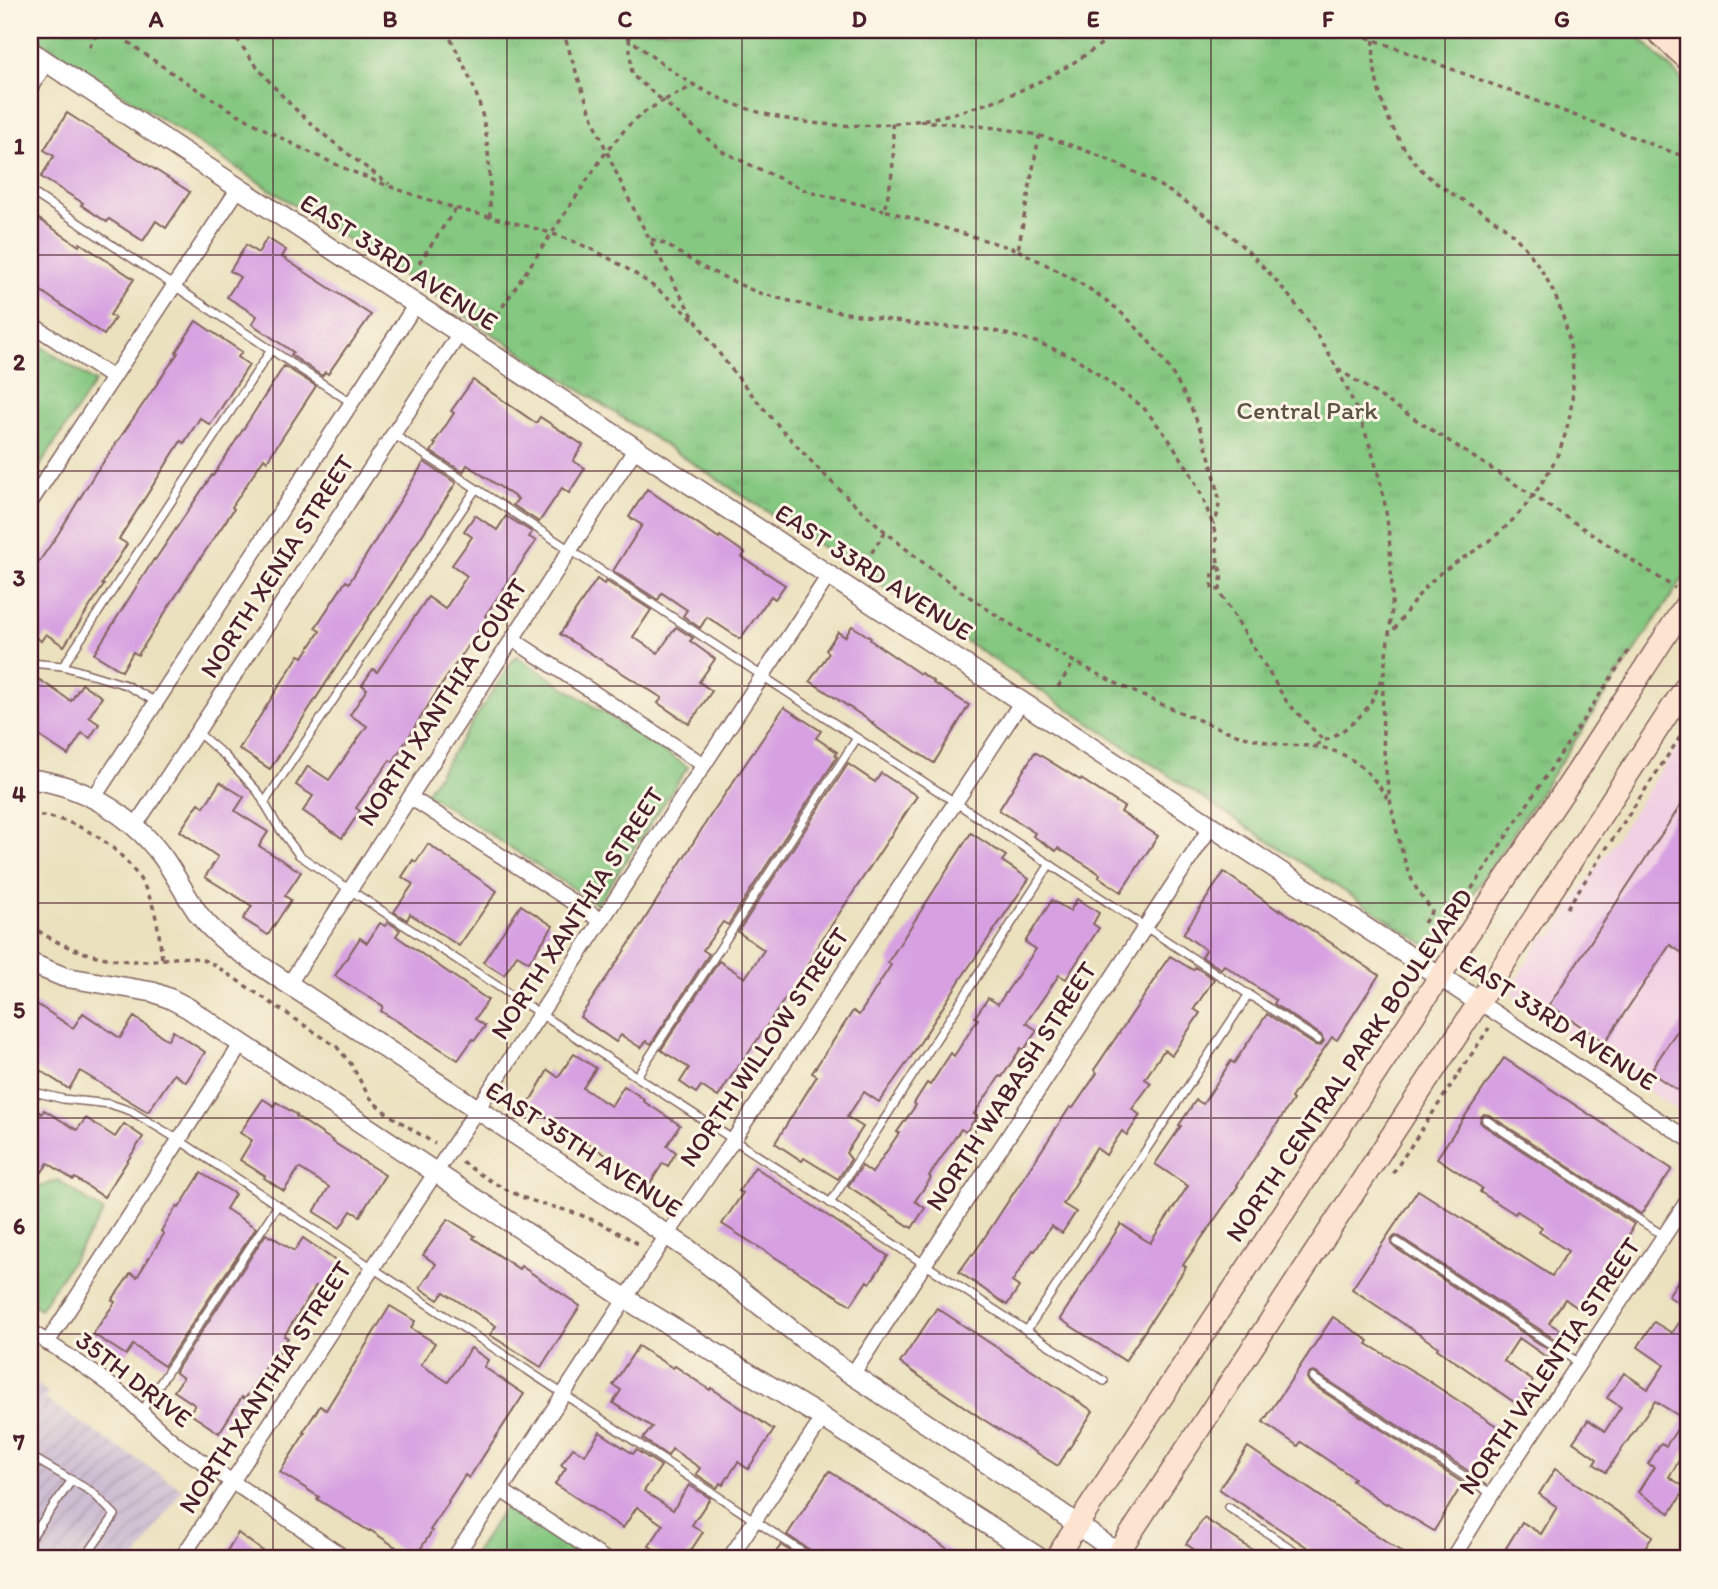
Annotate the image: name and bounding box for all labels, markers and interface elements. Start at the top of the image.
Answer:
text: A [148,5,164,33]
text: B [383,5,398,33]
text: C [618,5,633,33]
text: D [851,5,867,33]
text: E [1087,5,1100,33]
text: F [1322,5,1335,33]
text: G [1554,5,1570,33]
text: 1 [14,132,25,160]
street label: EAST 33RD AVENUE [294,186,504,338]
text: 2 [13,348,26,376]
park label: Central Park [1236,394,1378,426]
street label: NORTH XENIA STREET [193,448,361,684]
street label: EAST 33RD AVENUE [769,496,979,648]
text: 3 [13,564,26,592]
street label: NORTH XANTHIA COURT [350,572,534,832]
text: 4 [12,780,26,808]
street label: NORTH XANTHIA STREET [483,780,671,1045]
street label: NORTH CENTRAL PARK BOULEVARD [1218,882,1480,1248]
street label: NORTH WILLOW STREET [672,921,856,1173]
street label: EAST 33RD AVENUE [1453,946,1663,1098]
street label: NORTH WABASH STREET [918,955,1104,1217]
text: 5 [13,996,25,1024]
street label: EAST 35TH AVENUE [480,1074,688,1224]
text: 6 [13,1212,25,1240]
street label: NORTH VALENTIA STREET [1451,1231,1647,1501]
street label: NORTH XANTHIA STREET [171,1254,359,1519]
street label: 35TH DRIVE [69,1324,199,1434]
text: 7 [12,1428,25,1456]

